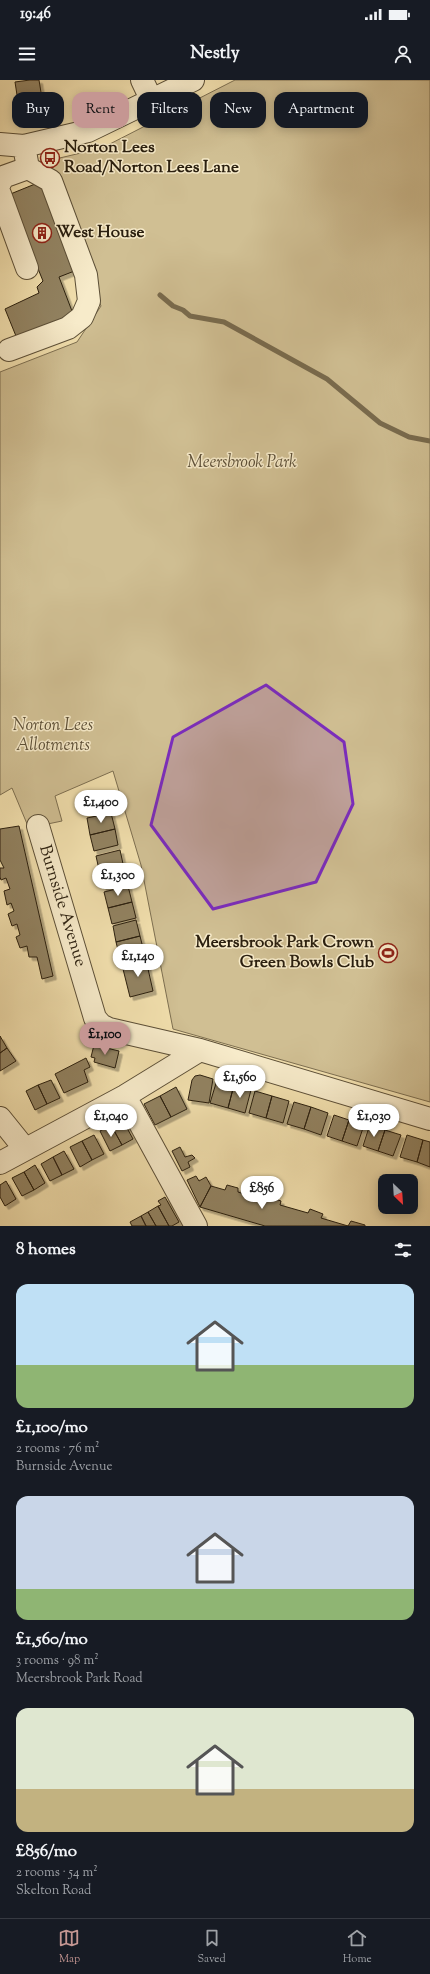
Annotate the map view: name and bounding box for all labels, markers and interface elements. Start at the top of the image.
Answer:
text: 19:46 [20,4,51,25]
text: Nestly [190,41,240,67]
icon: menu [16,43,38,65]
icon: person [392,43,414,65]
chip: Buy [12,92,64,128]
chip: Rent [72,92,129,128]
chip: Filters [137,92,202,128]
chip: New [210,92,266,128]
chip: Apartment [274,92,368,128]
place label: Norton Lees Road/Norton Lees Lane [64,136,239,180]
bus stop icon: Norton Lees Road/Norton Lees Lane [39,147,61,169]
place label: West House [56,221,144,245]
building icon: West House [31,222,53,244]
park label: Meersbrook Park [187,451,297,475]
park label: Norton Lees Allotments [13,714,93,758]
pin: £1,400 [68,790,134,824]
text: £1,400 [83,794,119,812]
street label: Burnside Avenue [32,842,92,970]
pin: £1,300 [85,863,151,897]
text: £1,300 [101,867,135,885]
place label: Meersbrook Park Crown Green Bowls Club [195,931,375,975]
sports icon: Meersbrook Park Crown Green Bowls Club [377,942,399,964]
pin: £1,140 [105,944,171,978]
text: £1,140 [122,948,154,966]
pin: £1,100 [72,1022,138,1056]
text: £1,100 [89,1026,121,1044]
pin: £1,560 [207,1065,273,1099]
text: £1,560 [224,1069,256,1087]
pin: £1,040 [78,1104,144,1138]
pin: £1,030 [341,1104,407,1138]
text: £1,040 [94,1108,128,1126]
text: £1,030 [357,1108,391,1126]
north arrow [378,1174,418,1214]
map controls [378,1174,418,1214]
pin: £856 [238,1176,286,1210]
text: £856 [250,1180,274,1198]
text: 8 homes [16,1238,76,1262]
icon: filters [392,1239,414,1261]
icon: home [179,1310,251,1382]
text: £1,100/mo [16,1416,88,1440]
text: 2 rooms · 76 m² [16,1440,100,1458]
text: Burnside Avenue [16,1458,112,1476]
icon: home [179,1522,251,1594]
text: £1,560/mo [16,1628,88,1652]
text: 3 rooms · 98 m² [16,1652,99,1670]
text: Meersbrook Park Road [16,1670,143,1688]
icon: home [179,1734,251,1806]
text: £856/mo [16,1840,77,1864]
text: 2 rooms · 54 m² [16,1864,98,1882]
text: Skelton Road [16,1882,91,1900]
tab: Map [58,1927,80,1967]
tab: Saved [197,1927,226,1967]
tab: Home [343,1927,372,1967]

